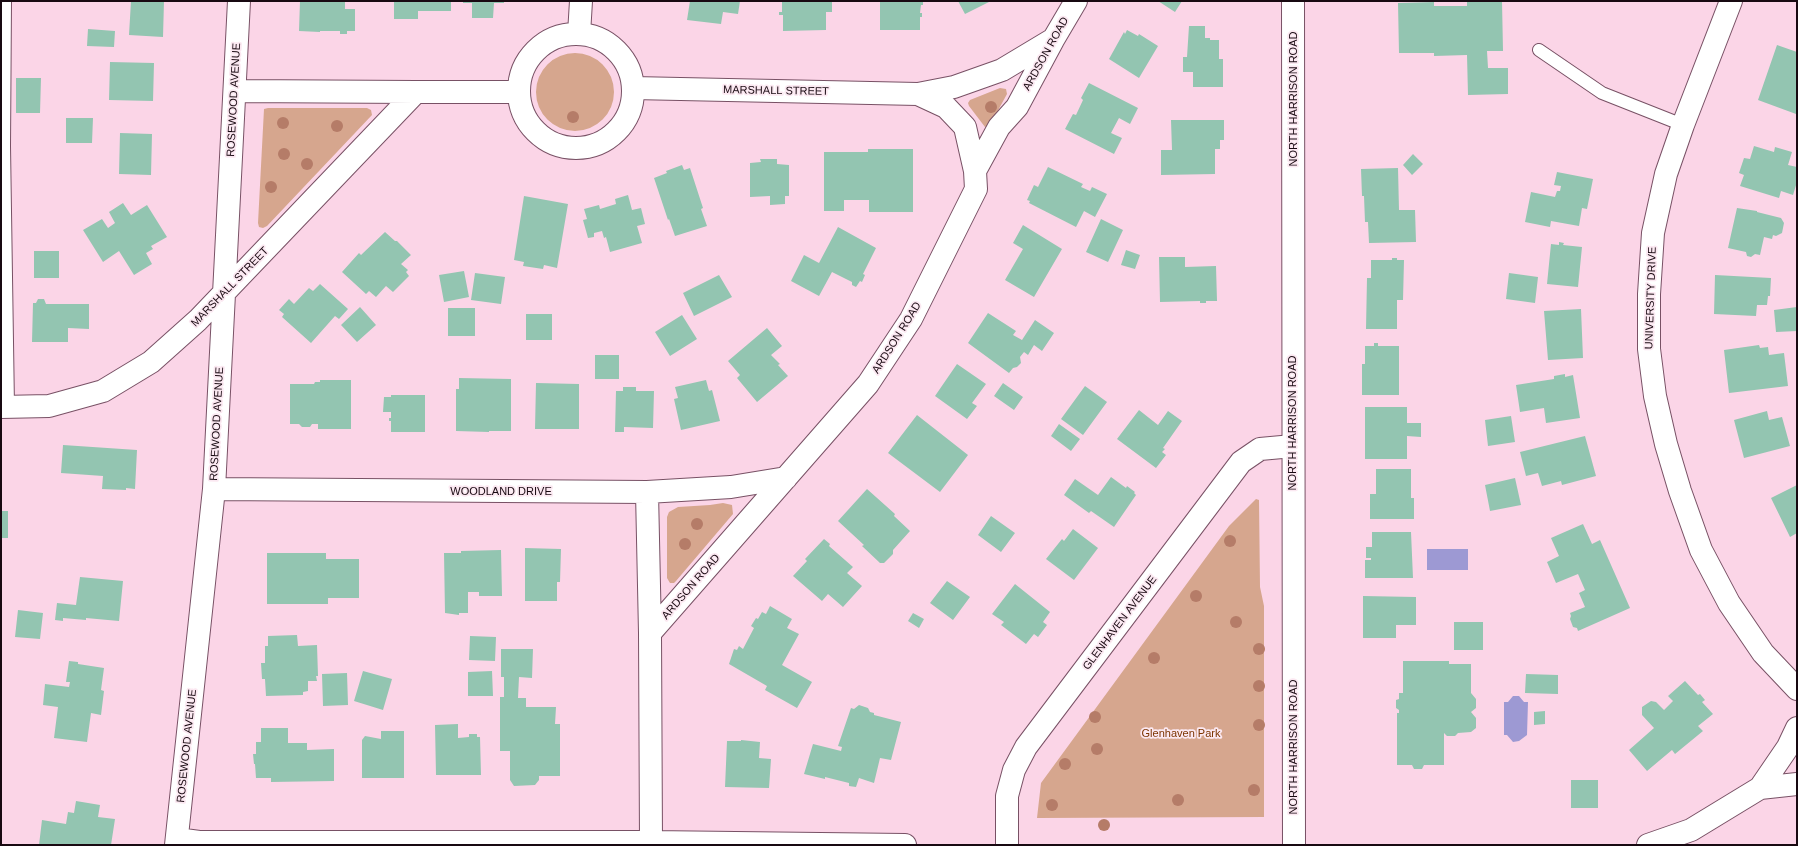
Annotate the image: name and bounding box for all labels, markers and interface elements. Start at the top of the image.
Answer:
street label: ARDSON ROAD [1020,15,1072,93]
street label: NORTH HARRISON ROAD [1287,32,1301,166]
street label: ROSEWOOD AVENUE [224,43,244,157]
street label: MARSHALL STREET [723,83,829,99]
street label: MARSHALL STREET [189,244,271,330]
street label: UNIVERSITY DRIVE [1643,246,1659,350]
street label: ARDSON ROAD [870,300,924,376]
street label: NORTH HARRISON ROAD [1286,356,1300,490]
street label: ROSEWOOD AVENUE [207,367,227,481]
street label: WOODLAND DRIVE [450,485,552,499]
street label: ARDSON ROAD [659,552,723,622]
street label: GLENHAVEN AVENUE [1080,573,1160,673]
street label: NORTH HARRISON ROAD [1287,680,1301,814]
street label: ROSEWOOD AVENUE [174,689,200,803]
park label: Glenhaven Park [1142,727,1220,741]

